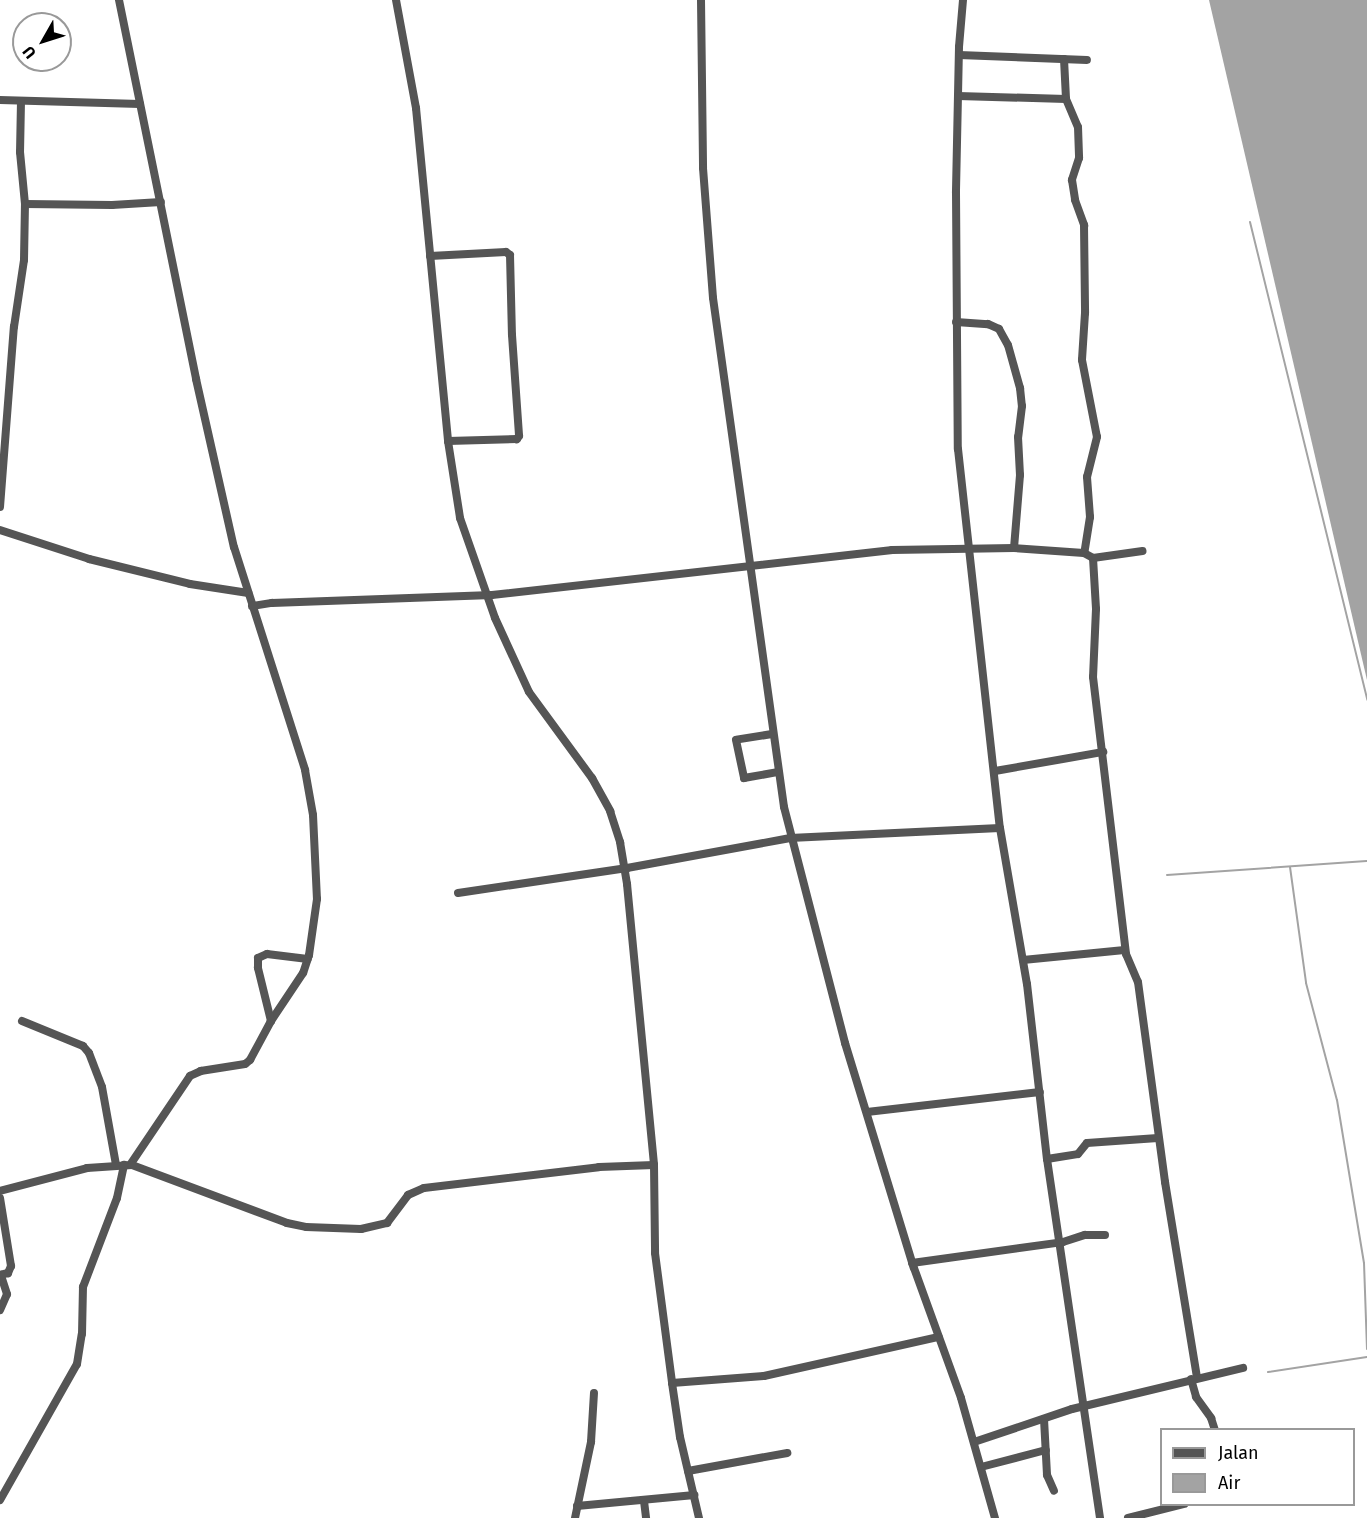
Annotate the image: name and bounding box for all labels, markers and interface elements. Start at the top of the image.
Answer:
north arrow [12,12,72,72]
text: U [19,42,40,62]
legend [1160,1428,1355,1506]
text: Jalan [1218,1442,1259,1464]
text: Air [1218,1472,1240,1494]

